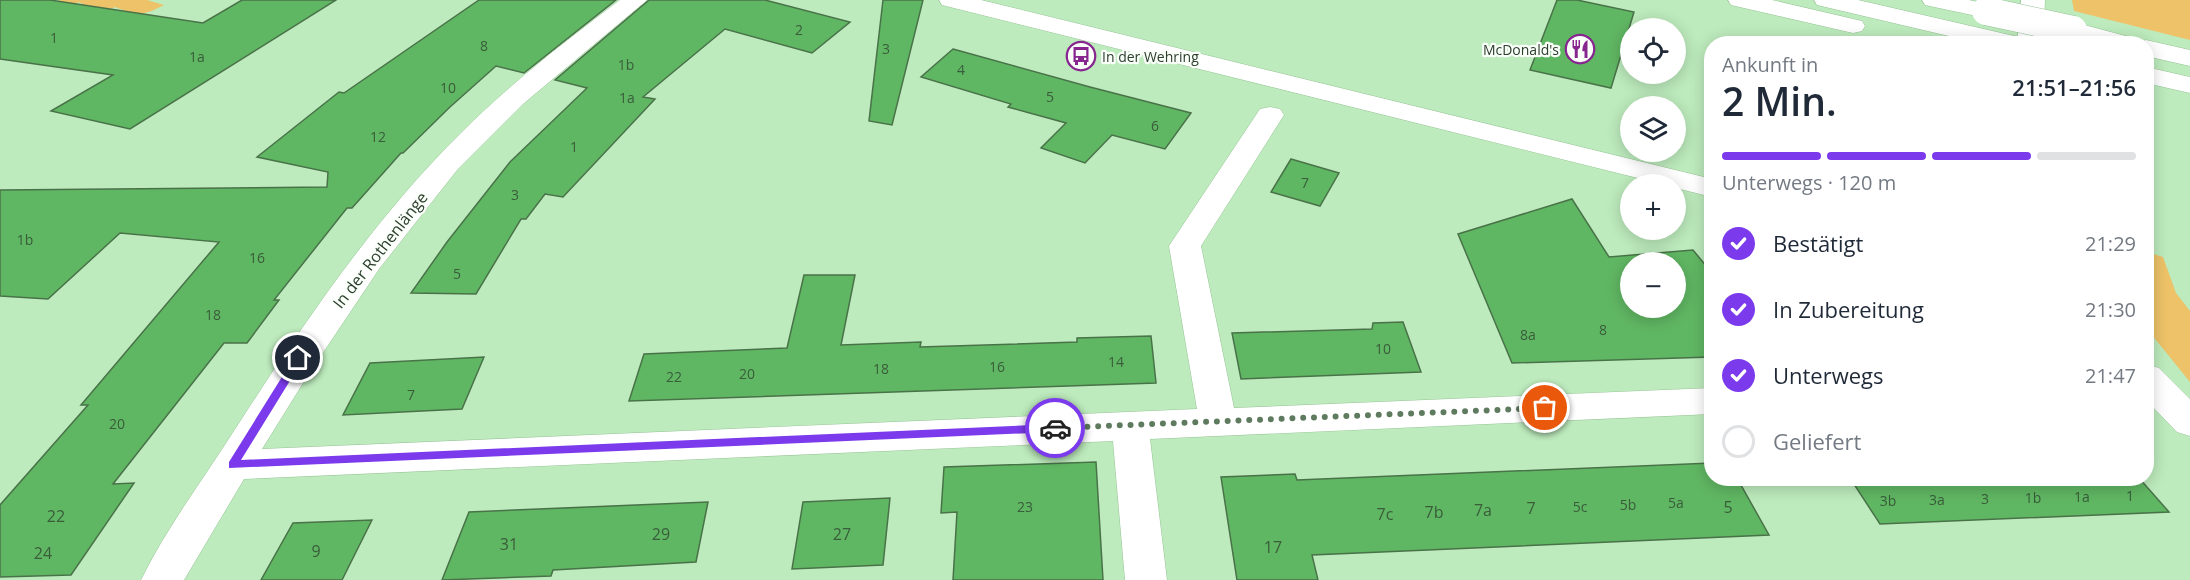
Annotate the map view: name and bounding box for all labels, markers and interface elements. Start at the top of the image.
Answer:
map controls [1620,18,1686,318]
button: locate [1620,18,1686,84]
house number: 2 [795,20,803,39]
house number: 1 [50,28,58,47]
restaurant icon: McDonald's [1564,33,1596,65]
house number: 8 [480,36,488,55]
house number: 3 [882,39,890,58]
bus stop icon: In der Wehring [1065,40,1097,72]
place label: McDonald's [1483,40,1559,59]
house number: 1a [189,47,205,66]
place label: In der Wehring [1102,47,1199,66]
text: Ankunft in [1722,51,1818,78]
house number: 1b [618,55,634,74]
house number: 4 [957,60,965,79]
text: 21:51–21:56 [2012,72,2136,102]
text: 2 Min. [1722,74,1837,127]
house number: 10 [440,78,456,97]
house number: 5 [1046,87,1054,106]
house number: 1a [619,88,635,107]
button: layers [1620,96,1686,162]
house number: 6 [1151,116,1159,135]
house number: 12 [370,127,386,146]
house number: 1 [570,137,578,156]
text: Unterwegs · 120 m [1722,169,1896,196]
house number: 7 [1301,173,1309,192]
button: + [1620,174,1686,240]
house number: 3 [511,185,519,204]
street label: In der Rothenlänge [328,187,432,313]
icon: check [1722,227,1755,260]
text: Bestätigt [1773,228,1863,258]
house number: 1b [17,230,33,249]
text: 21:29 [2085,230,2136,257]
house number: 16 [249,248,265,267]
button: − [1620,252,1686,318]
house number: 5 [453,264,461,283]
icon: check [1722,293,1755,326]
text: In Zubereitung [1773,294,1924,324]
text: 21:30 [2085,296,2136,323]
house number: 18 [205,305,221,324]
house number: 8 [1599,320,1607,339]
house number: 8a [1520,325,1536,344]
pin [272,332,323,383]
house number: 10 [1375,339,1391,358]
icon: home [281,341,314,374]
house number: 14 [1108,352,1124,371]
house number: 16 [989,357,1005,376]
house number: 18 [873,359,889,378]
icon: check [1722,359,1755,392]
text: Unterwegs [1773,360,1884,390]
text: 21:47 [2085,362,2136,389]
house number: 20 [739,364,755,383]
house number: 22 [666,367,682,386]
pin [1519,382,1570,433]
house number: 7 [407,385,415,404]
icon: bag [1528,391,1561,424]
courier [1025,398,1085,458]
icon: car [1039,412,1072,445]
house number: 20 [109,414,125,433]
text: Geliefert [1773,426,1861,456]
house number: 1 [2126,486,2134,505]
house number: 1a [2074,487,2090,506]
house number: 1b [2025,488,2041,507]
house number: 3 [1981,489,1989,508]
house number: 3a [1929,490,1945,509]
house number: 3b [1880,491,1896,510]
house number: 5a [1668,493,1684,512]
house number: 5b [1620,495,1636,514]
house number: 5 [1723,496,1733,518]
house number: 23 [1017,497,1033,516]
house number: 7 [1526,497,1536,519]
house number: 5c [1573,497,1588,516]
house number: 7a [1474,499,1492,521]
house number: 7b [1425,501,1443,523]
house number: 7c [1377,503,1394,525]
house number: 22 [47,505,65,527]
house number: 29 [652,523,670,545]
house number: 27 [833,523,851,545]
house number: 31 [500,533,518,555]
house number: 17 [1264,536,1282,558]
house number: 9 [311,540,321,562]
house number: 24 [34,542,52,564]

